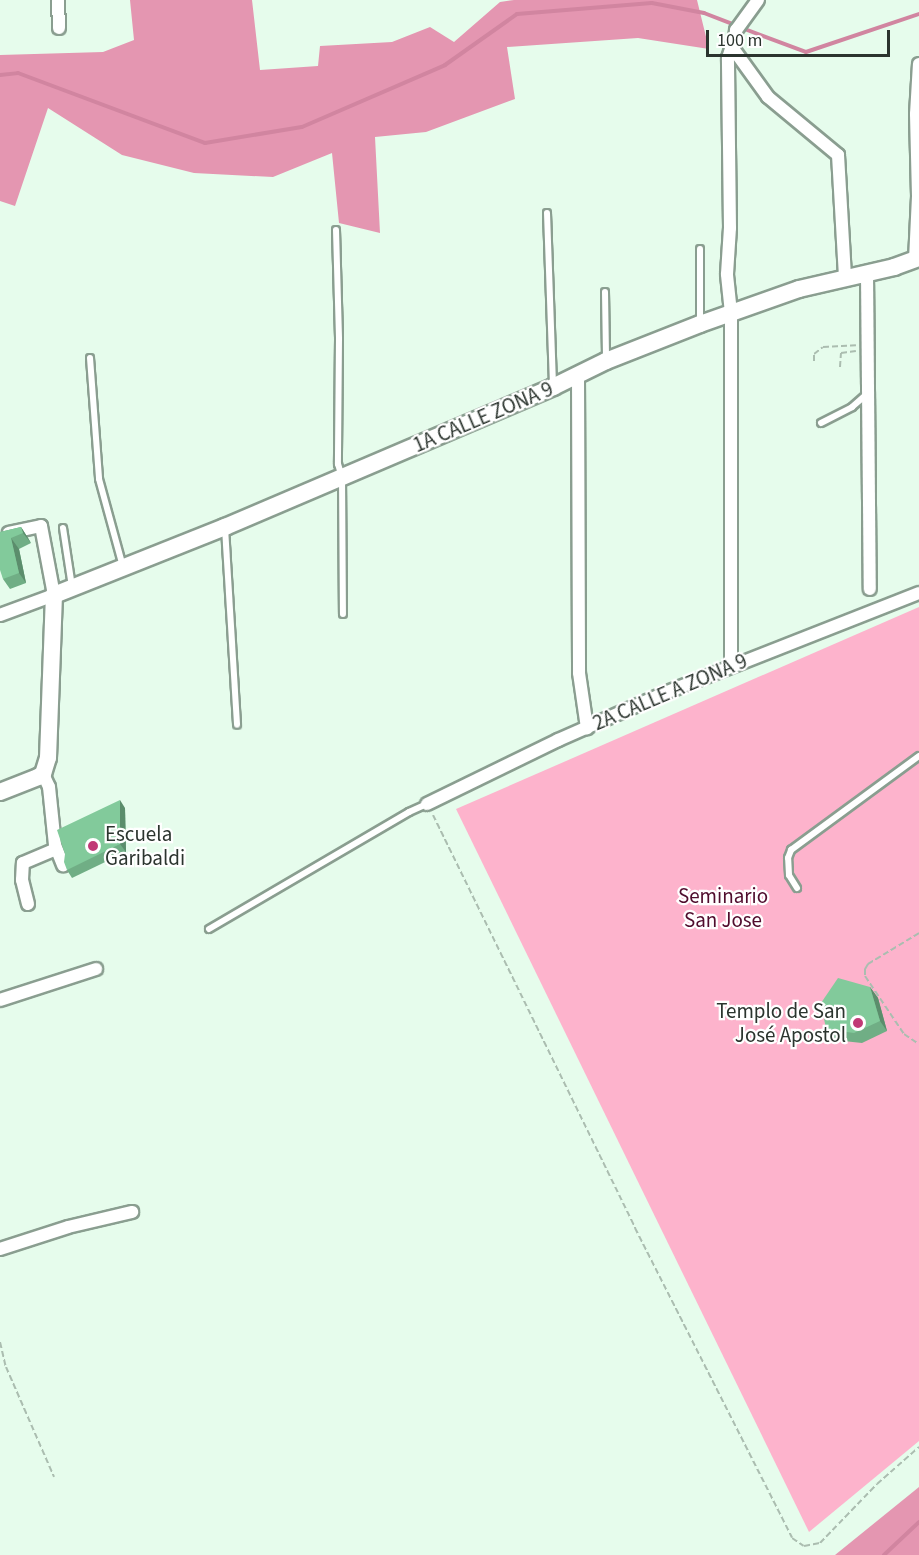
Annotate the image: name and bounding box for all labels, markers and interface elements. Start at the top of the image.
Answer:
scale bar [709,18,894,56]
text: 100 m [717,28,762,53]
street label: 1A CALLE ZONA 9 [409,376,557,458]
street label: 2A CALLE A ZONA 9 [589,648,751,736]
place label: Escuela Garibaldi [105,821,185,871]
marker: Escuela Garibaldi [86,839,100,853]
park label: Seminario San Jose [678,883,768,933]
place label: Templo de San José Apostol [716,998,846,1048]
marker: Templo de San José Apostol [851,1016,865,1030]

